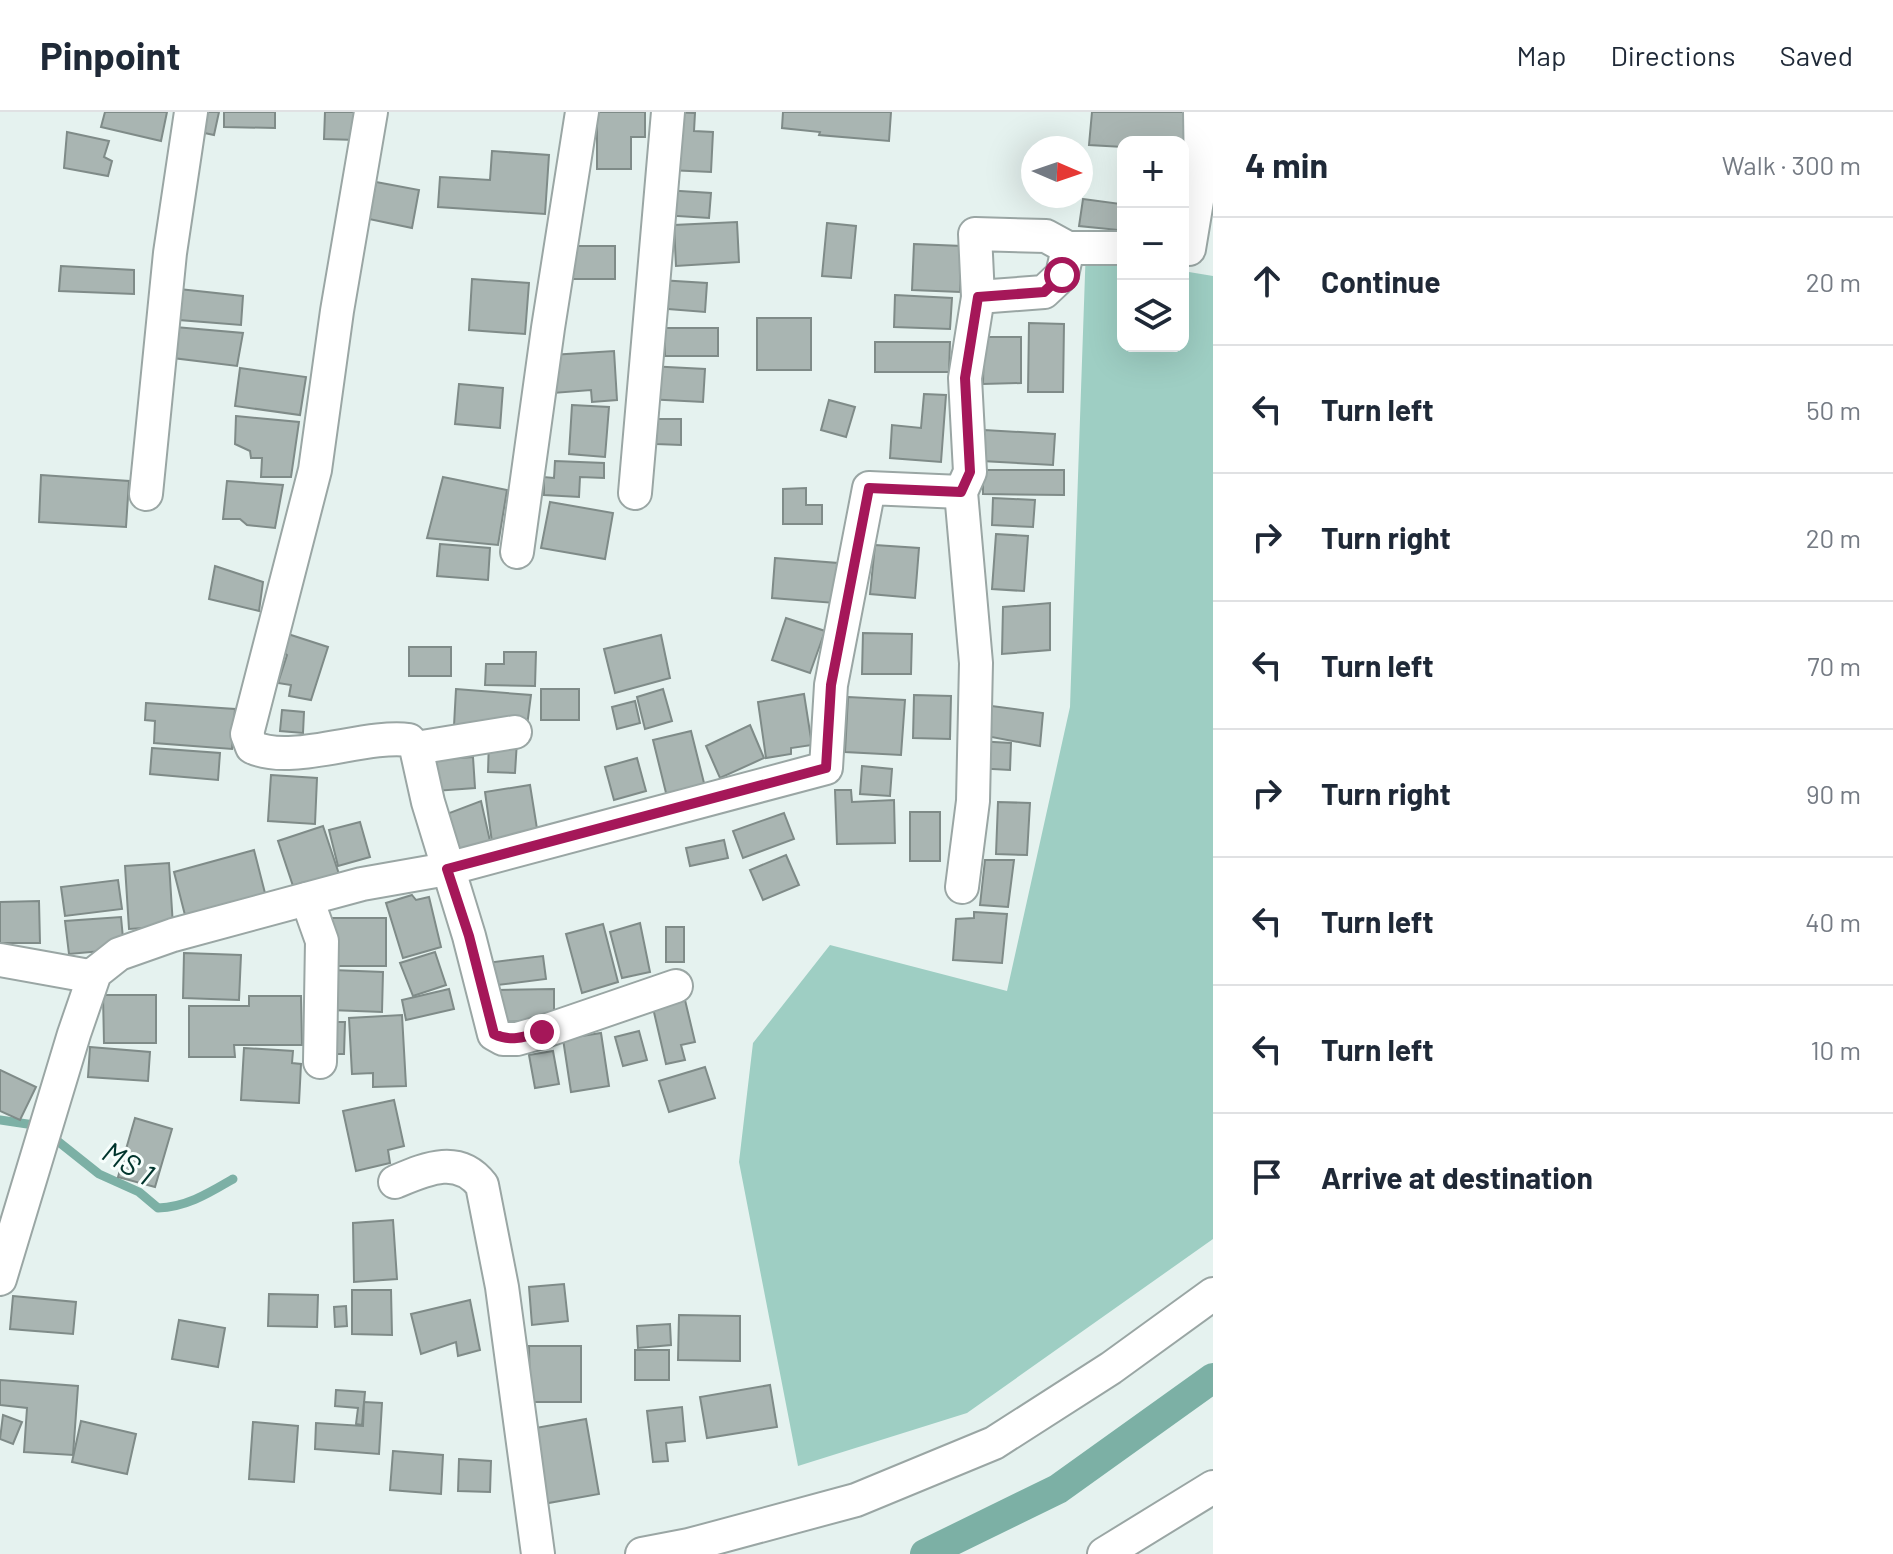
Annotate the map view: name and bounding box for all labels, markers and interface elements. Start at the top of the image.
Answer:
text: Pinpoint [40,32,181,78]
text: Map [1517,38,1566,72]
text: Directions [1610,38,1736,72]
text: Saved [1780,38,1853,72]
north arrow [1021,136,1093,208]
map controls [1117,136,1189,352]
button: + [1117,136,1189,208]
text: 4 min [1245,144,1328,185]
text: Walk · 300 m [1722,149,1861,180]
button: − [1117,208,1189,280]
route start [1044,257,1080,293]
icon: ahead [1245,259,1289,303]
text: Continue [1321,263,1441,299]
text: 20 m [1806,266,1861,297]
button: layers [1117,280,1189,352]
icon: left [1245,387,1289,431]
text: Turn left [1321,391,1434,427]
text: 50 m [1806,394,1861,425]
icon: right [1245,515,1289,559]
text: Turn right [1321,519,1451,555]
text: 20 m [1806,522,1861,553]
icon: left [1245,643,1289,687]
text: Turn left [1321,647,1434,683]
text: 70 m [1807,650,1861,681]
icon: right [1245,771,1289,815]
text: Turn right [1321,775,1451,811]
text: 90 m [1806,778,1861,809]
icon: left [1245,899,1289,943]
text: Turn left [1321,903,1434,939]
text: 40 m [1805,906,1861,937]
route end [524,1014,560,1050]
icon: left [1245,1027,1289,1071]
text: Turn left [1321,1031,1434,1067]
text: 10 m [1811,1034,1861,1065]
water label: MS 1 [97,1132,161,1192]
icon: arrive [1245,1155,1289,1199]
text: Arrive at destination [1321,1159,1593,1195]

